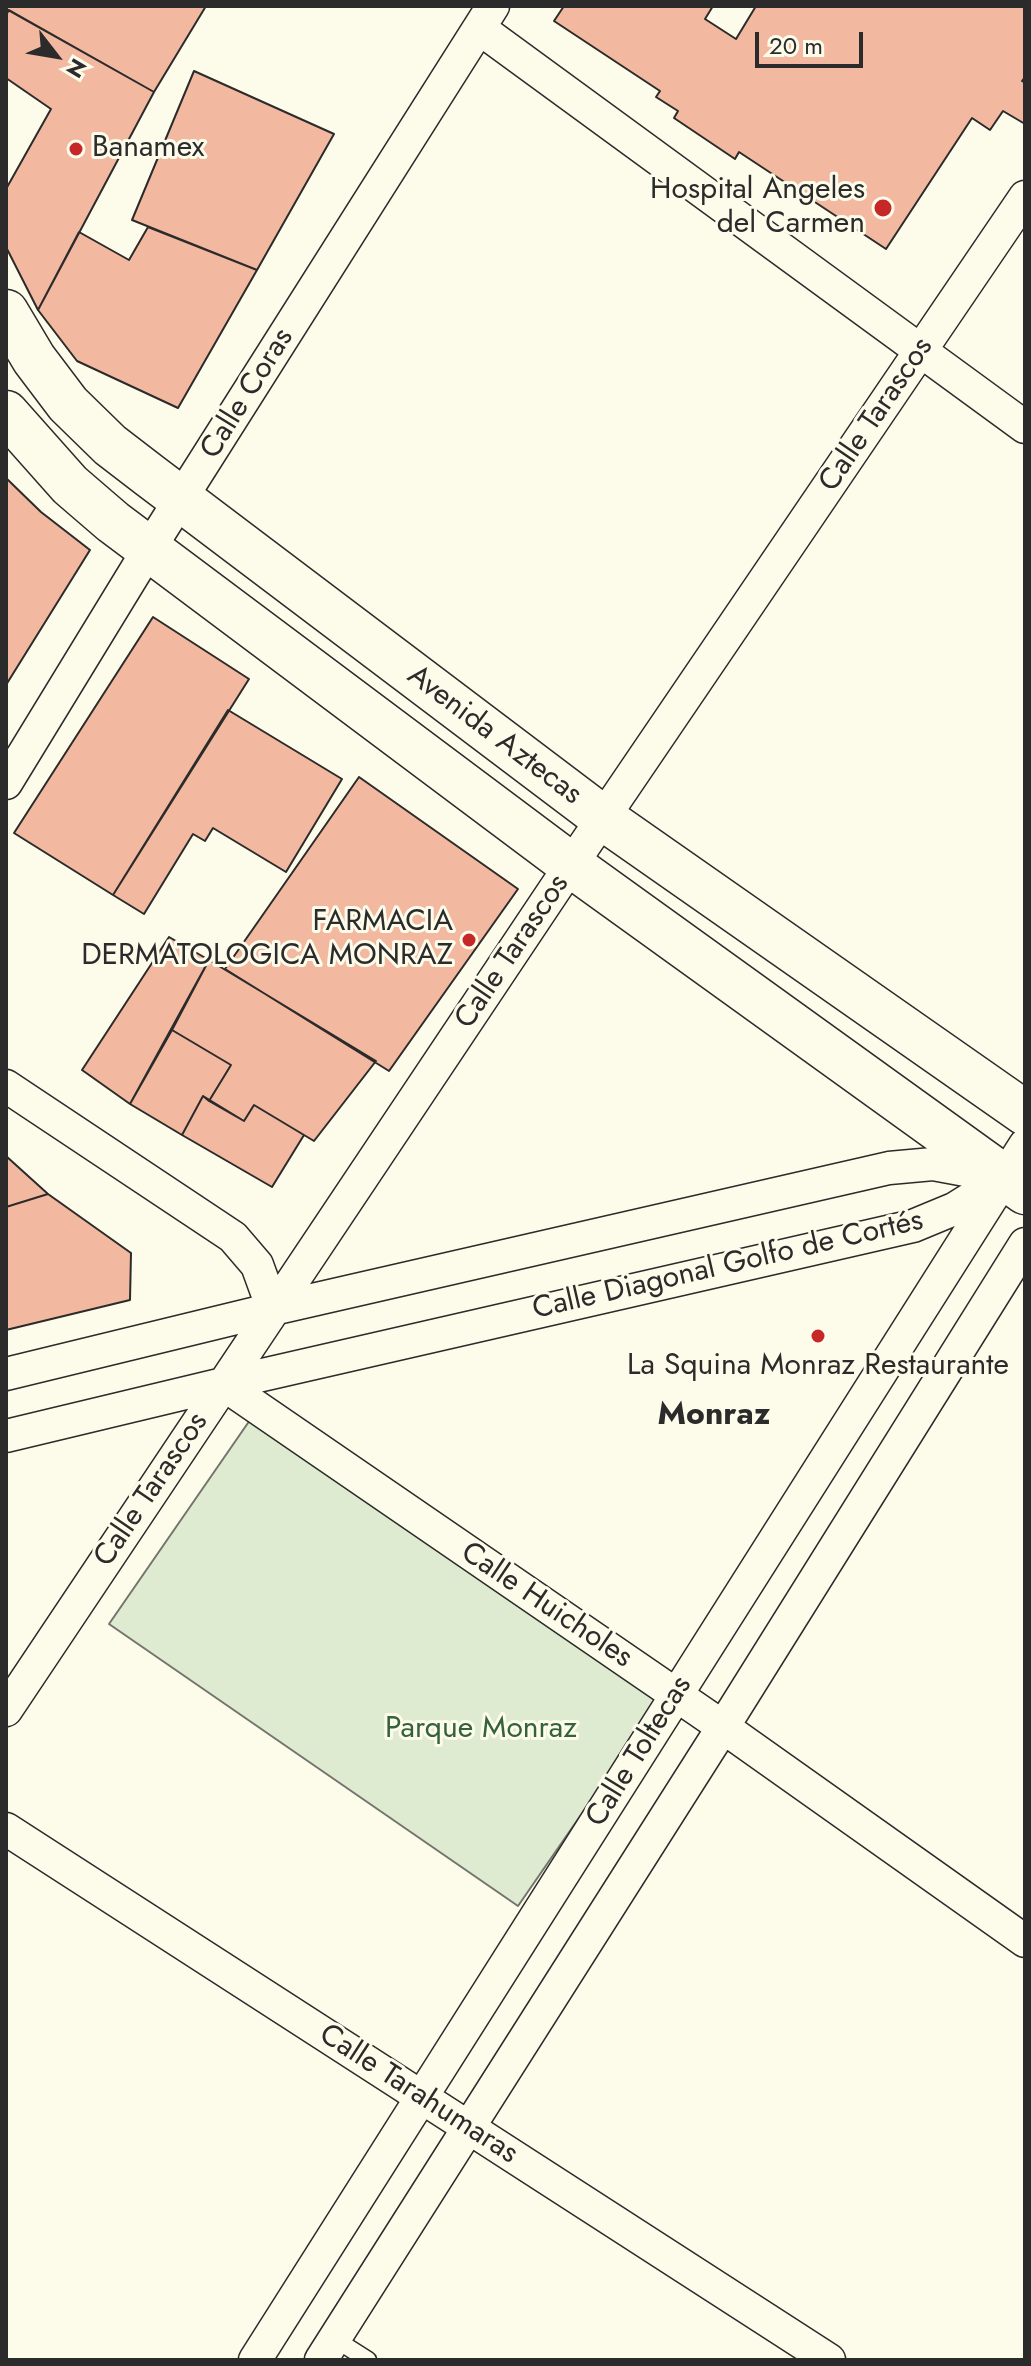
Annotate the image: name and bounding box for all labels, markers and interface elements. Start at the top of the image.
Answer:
north arrow [16,16,96,96]
scale bar [759,16,867,66]
text: 20 m [769,28,823,63]
text: N [58,53,95,84]
place label: Banamex [92,131,204,167]
marker: Banamex [67,140,85,158]
place label: Hospital Angeles del Carmen [650,173,865,244]
marker: Hospital Angeles del Carmen [872,197,894,219]
street label: Calle Coras [194,322,302,466]
street label: Calle Tarascos [812,331,942,499]
street label: Avenida Aztecas [400,659,588,813]
street label: Calle Tarascos [448,868,578,1036]
place label: FARMACIA DERMATOLOGICA MONRAZ [81,905,453,976]
marker: FARMACIA DERMATOLOGICA MONRAZ [460,931,478,949]
street label: Calle Diagonal Golfo de Cortés [529,1204,927,1328]
marker: La Squina Monraz Restaurante [809,1327,827,1345]
place label: La Squina Monraz Restaurante [627,1349,1009,1385]
district label: Monraz [658,1397,770,1435]
street label: Calle Tarascos [87,1406,217,1574]
street label: Calle Huicholes [453,1535,639,1677]
street label: Calle Toltecas [579,1670,701,1834]
park label: Parque Monraz [385,1712,577,1748]
street label: Calle Tarahumaras [312,2017,524,2173]

